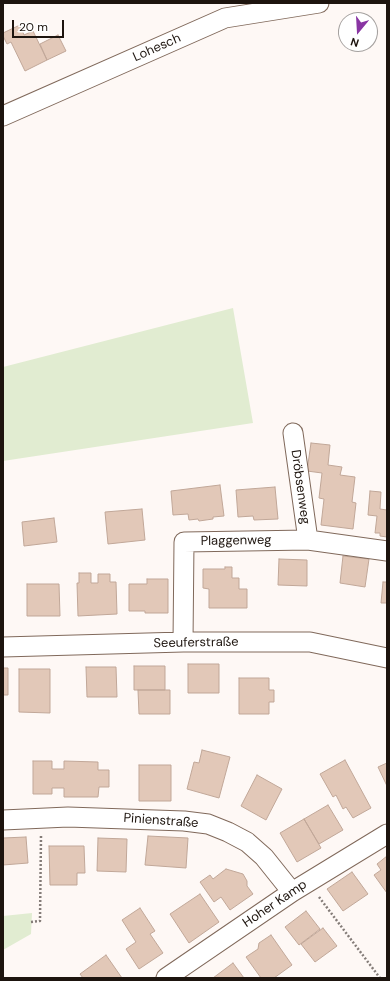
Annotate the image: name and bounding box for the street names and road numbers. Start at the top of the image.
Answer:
street label: Lohesch [131,31,183,65]
street label: Dröbsenweg [287,449,313,525]
street label: Plaggenweg [200,533,272,549]
street label: Seeuferstraße [153,634,239,652]
street label: Pinienstraße [123,811,199,831]
street label: Hoher Kamp [240,877,310,931]

